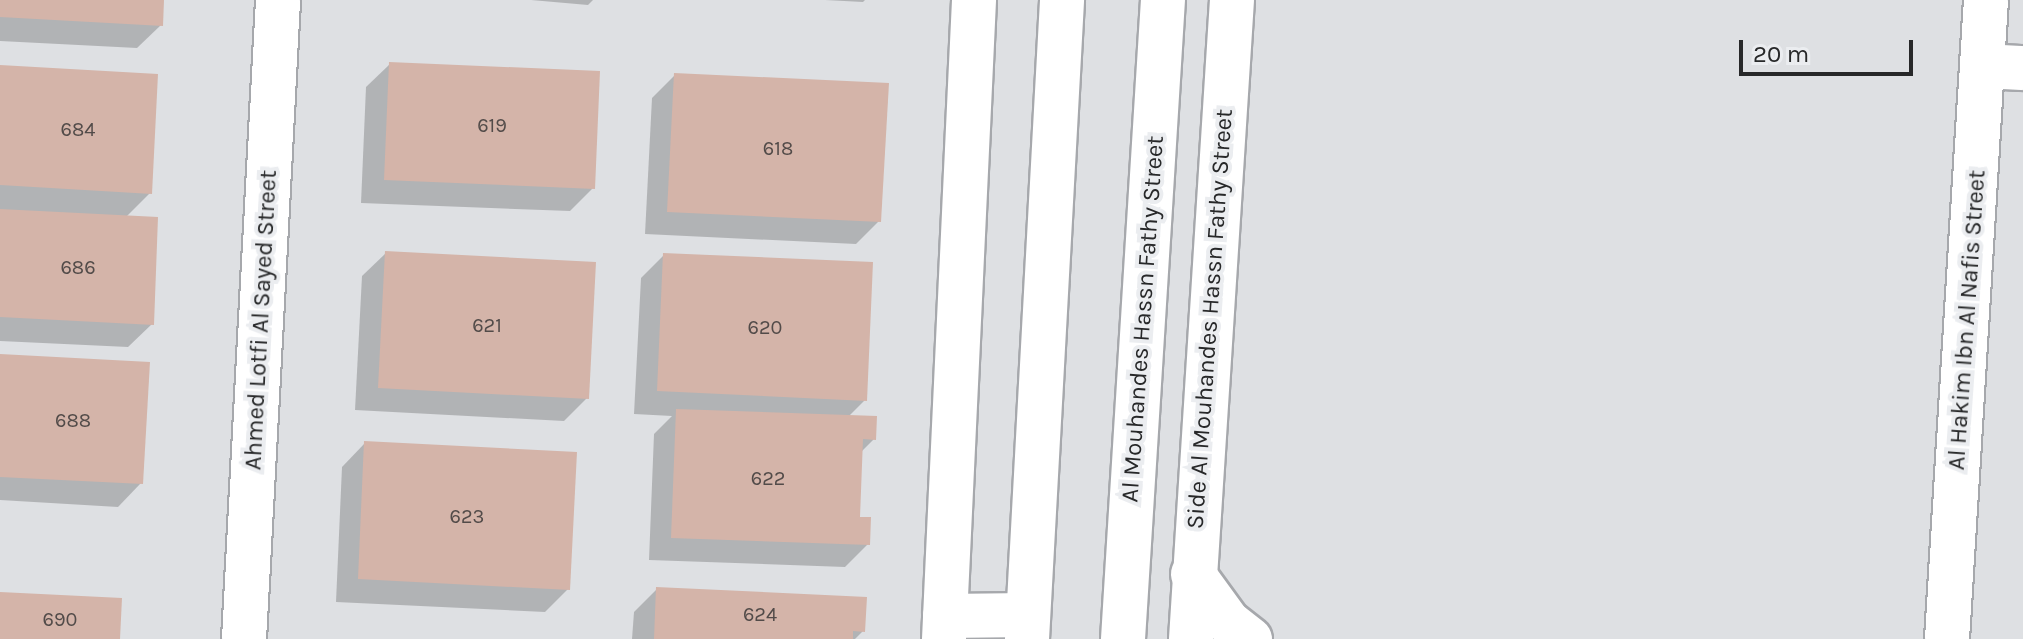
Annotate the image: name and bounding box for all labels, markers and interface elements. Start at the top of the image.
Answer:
scale bar [1743,24,1917,74]
text: 20 m [1753,40,1809,68]
street label: Side Al Mouhandes Hassn Fathy Street [1181,108,1239,530]
house number: 619 [477,113,507,137]
house number: 684 [61,117,95,141]
street label: Al Mouhandes Hassn Fathy Street [1116,135,1170,503]
house number: 618 [763,136,793,160]
street label: Ahmed Lotfi Al Sayed Street [239,169,283,471]
street label: Al Hakim Ibn Al Nafis Street [1942,169,1992,471]
house number: 686 [60,255,96,279]
house number: 621 [472,313,502,337]
house number: 620 [748,315,782,339]
house number: 688 [55,408,91,432]
house number: 622 [751,466,785,490]
house number: 623 [450,504,484,528]
house number: 624 [743,602,777,626]
house number: 690 [43,607,77,631]

